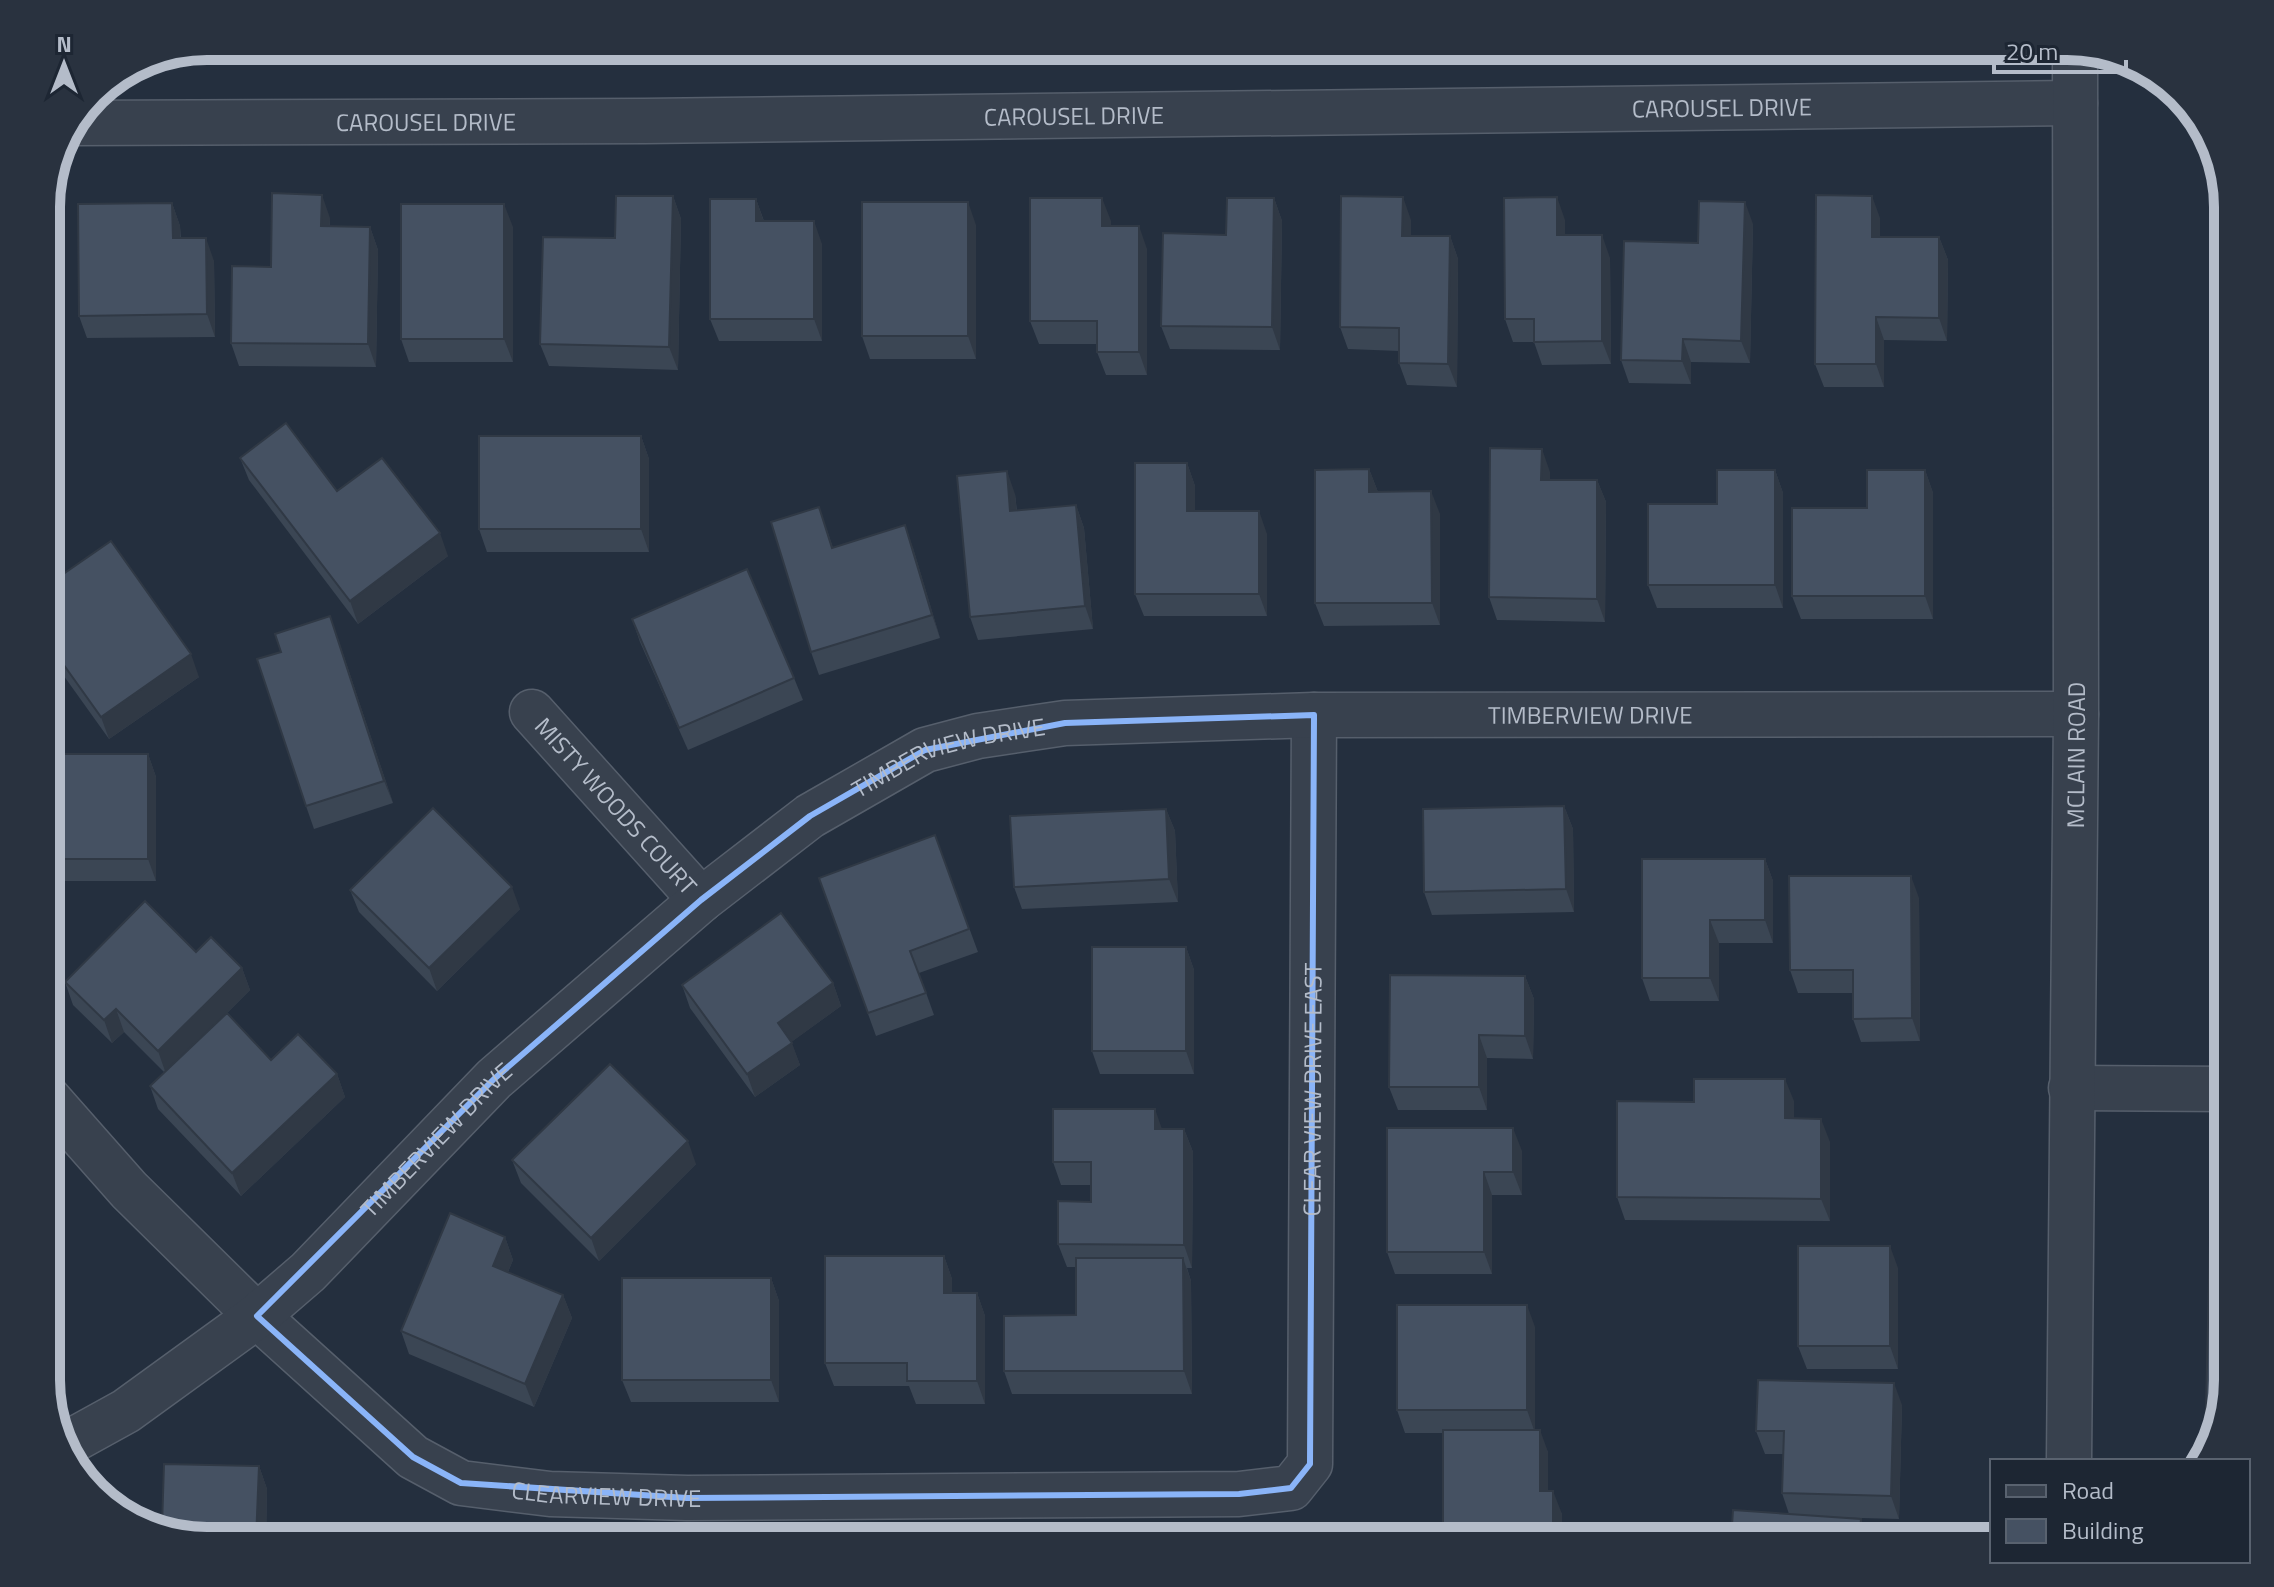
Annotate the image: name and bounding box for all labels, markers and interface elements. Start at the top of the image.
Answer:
north arrow [24,24,104,104]
scale bar [1994,24,2126,74]
text: N [56,27,72,61]
text: 20 m [2006,33,2058,69]
street label: CAROUSEL DRIVE [1632,88,1812,127]
street label: CAROUSEL DRIVE [984,96,1164,135]
street label: CAROUSEL DRIVE [336,103,516,140]
street label: MCLAIN ROAD [2057,682,2094,829]
street label: TIMBERVIEW DRIVE [1488,697,1693,733]
street label: TIMBERVIEW DRIVE [845,708,1048,806]
street label: MISTY WOODS COURT [527,709,706,903]
street label: CLEAR VIEW DRIVE EAST [1293,962,1331,1217]
street label: TIMBERVIEW DRIVE [352,1053,520,1226]
legend [1990,1459,2250,1563]
street label: CLEARVIEW DRIVE [510,1471,701,1516]
text: Road [2062,1472,2114,1508]
text: Building [2062,1512,2144,1548]

